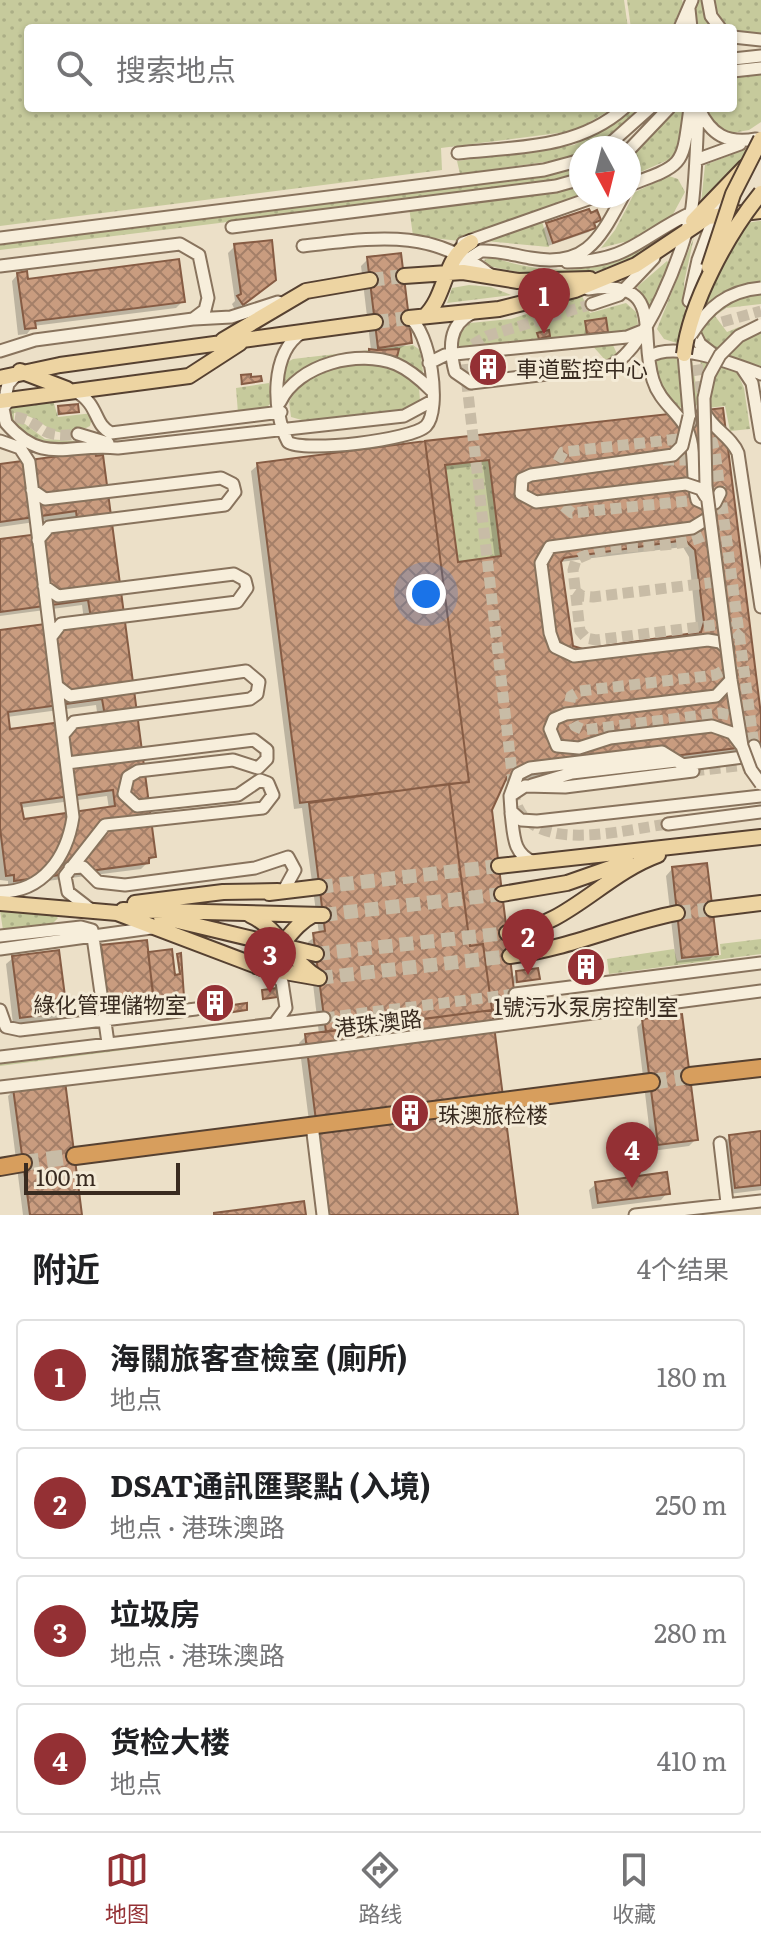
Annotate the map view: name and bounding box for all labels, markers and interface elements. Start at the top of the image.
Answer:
search box [24,24,737,112]
icon: search [52,46,96,90]
text: 搜索地点 [116,46,236,90]
north arrow [569,136,641,208]
pin: 1 [518,268,570,334]
building icon: 車道監控中心 [467,346,509,388]
place label: 車道監控中心 [516,351,648,384]
your location [406,574,446,614]
pin: 2 [502,909,554,975]
pin: 3 [244,927,296,993]
building icon: 1號污水泵房控制室 [565,946,607,988]
building icon: 綠化管理儲物室 [194,982,236,1024]
place label: 綠化管理儲物室 [33,987,187,1020]
place label: 1號污水泵房控制室 [494,989,678,1022]
street label: 港珠澳路 [332,1000,424,1044]
building icon: 珠澳旅检楼 [389,1092,431,1134]
place label: 珠澳旅检楼 [438,1097,548,1130]
pin: 4 [606,1122,658,1188]
scale bar [24,1159,180,1195]
text: 100 m [36,1160,96,1193]
text: 附近 [32,1242,100,1292]
text: 4个结果 [637,1248,729,1287]
text: 海關旅客查檢室 (廁所) [110,1334,407,1378]
text: 1 [55,1356,65,1395]
text: 180 m [657,1356,727,1395]
text: 地点 [110,1378,162,1417]
text: DSAT通訊匯聚點 (入境) [110,1462,431,1506]
text: 2 [53,1484,67,1523]
text: 250 m [655,1484,727,1523]
text: 地点 · 港珠澳路 [110,1506,285,1545]
text: 垃圾房 [110,1590,200,1634]
text: 3 [53,1612,67,1651]
text: 280 m [654,1612,727,1651]
text: 地点 · 港珠澳路 [110,1634,285,1673]
text: 货检大楼 [110,1718,230,1762]
text: 4 [52,1740,68,1779]
text: 410 m [657,1740,727,1779]
text: 地点 [110,1762,162,1801]
tab: 地图 [105,1848,149,1929]
tab: 路线 [358,1848,402,1929]
tab: 收藏 [612,1848,656,1929]

